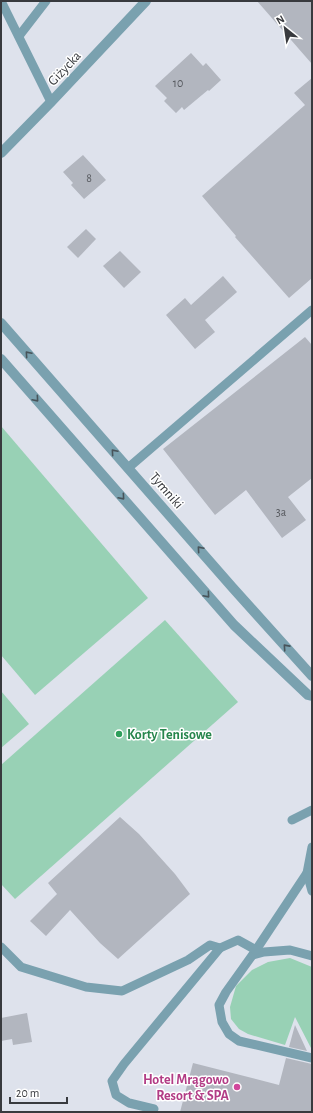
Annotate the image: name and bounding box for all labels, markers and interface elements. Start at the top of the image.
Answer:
north arrow [265,8,305,48]
text: N [274,13,286,26]
street label: Giżycka [46,48,84,89]
house number: 10 [173,77,183,89]
house number: 8 [86,172,92,184]
one-way arrow [25,351,33,359]
one-way arrow [31,394,39,402]
one-way arrow [111,449,119,457]
street label: Tymniki [147,470,186,512]
one-way arrow [117,492,124,500]
house number: 3a [276,506,287,518]
one-way arrow [197,547,204,554]
one-way arrow [203,590,210,597]
one-way arrow [284,644,291,651]
place label: Korty Tenisowe [127,728,212,742]
marker: Korty Tenisowe [114,729,124,739]
place label: Hotel Mrągowo Resort & SPA [143,1073,230,1103]
scale bar [10,1079,67,1105]
marker: Hotel Mrągowo Resort & SPA [232,1082,242,1092]
text: 20 m [16,1087,39,1099]

